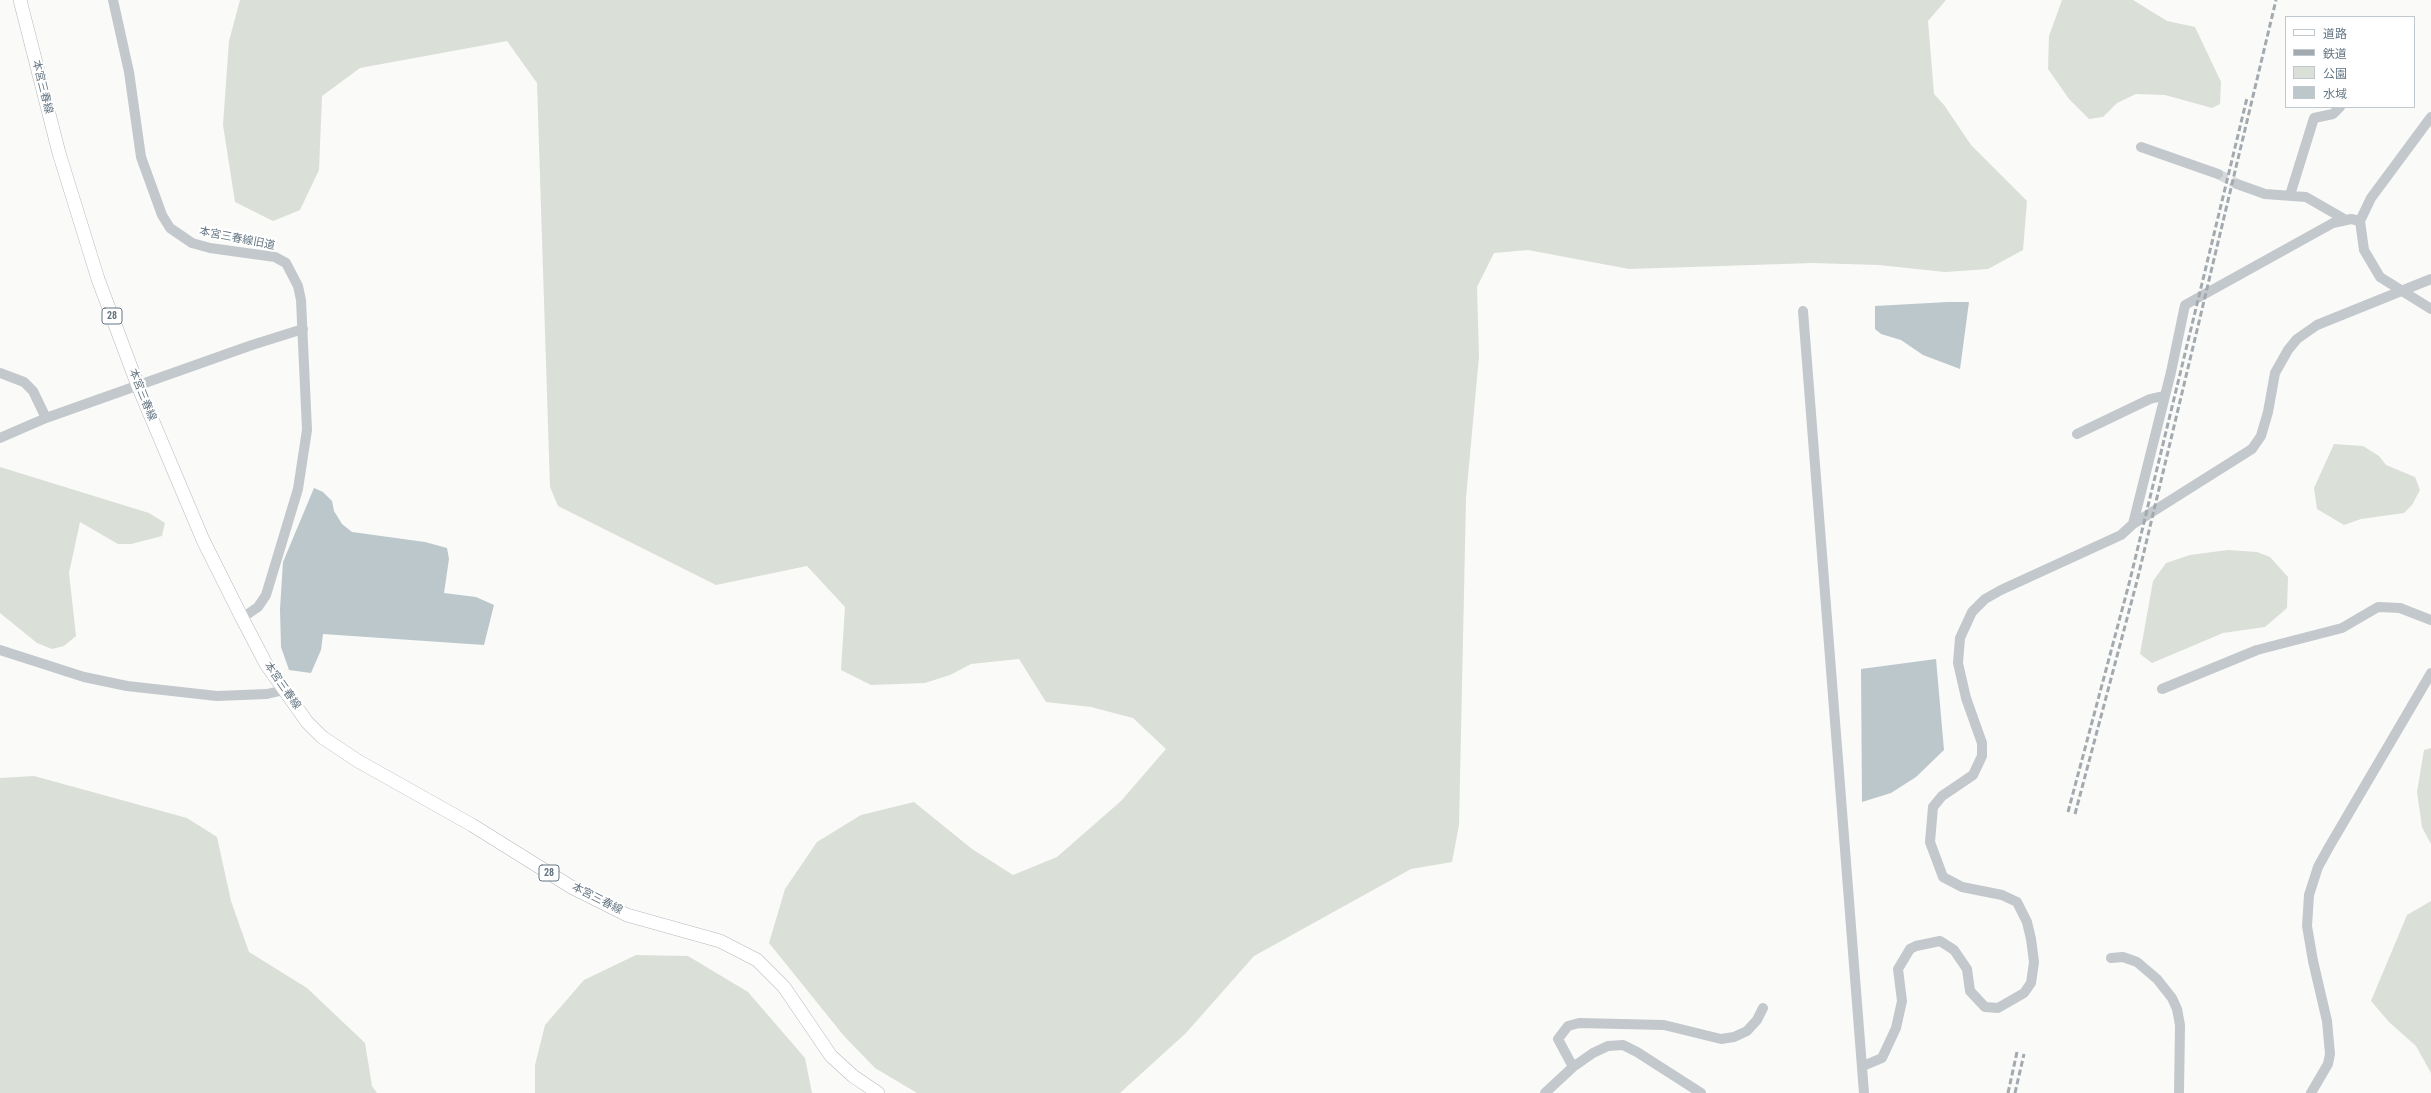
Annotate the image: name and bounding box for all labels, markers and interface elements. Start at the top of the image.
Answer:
legend [2285,16,2415,108]
text: 道路 [2323,27,2347,41]
text: 鉄道 [2323,47,2347,61]
street label: 本宮三春線 [29,59,55,115]
text: 公園 [2323,67,2347,81]
text: 水域 [2323,87,2347,101]
street label: 本宮三春線旧道 [198,225,276,253]
road number: 28 [102,308,122,324]
street label: 本宮三春線 [126,367,158,423]
street label: 本宮三春線 [261,660,303,712]
road number: 28 [539,865,559,881]
street label: 本宮三春線 [570,881,624,917]

